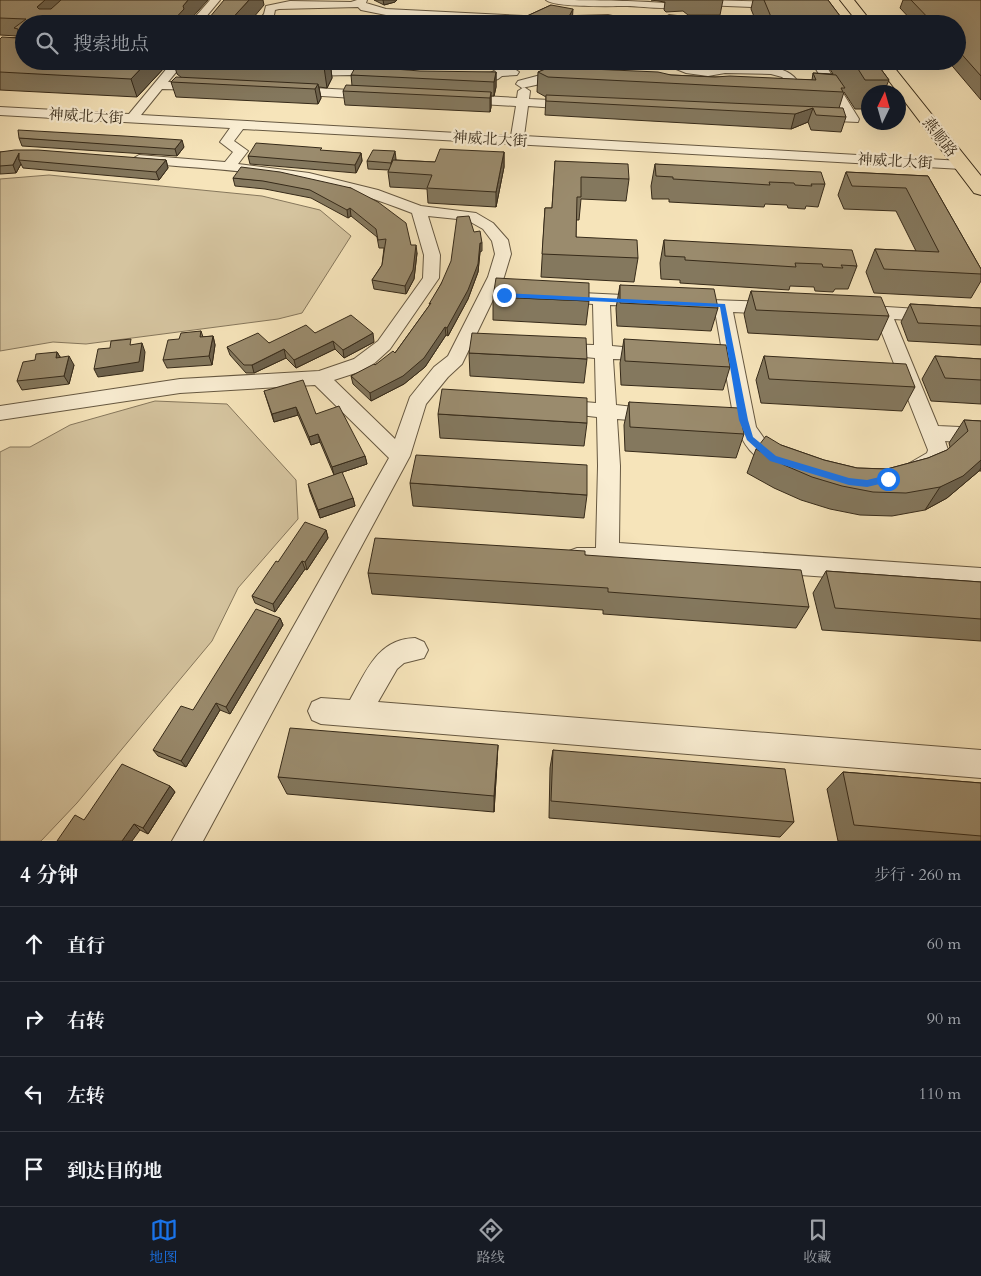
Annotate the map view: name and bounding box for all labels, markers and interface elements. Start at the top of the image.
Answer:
search box [15,15,966,70]
icon: search [33,29,61,57]
text: 搜索地点 [73,31,149,57]
north arrow [861,85,906,130]
street label: 神威北大街 [48,104,124,128]
street label: 燕顺路 [918,113,962,161]
street label: 神威北大街 [452,127,528,151]
street label: 神威北大街 [857,149,933,173]
route end [493,284,516,307]
route start [877,468,900,491]
text: 4 分钟 [20,861,78,890]
text: 步行 · 260 m [874,864,961,886]
icon: ahead [20,930,48,958]
text: 直行 [67,933,105,959]
text: 60 m [927,933,961,955]
icon: right [20,1005,48,1033]
text: 右转 [67,1008,105,1034]
text: 90 m [927,1008,961,1030]
icon: left [20,1080,48,1108]
text: 左转 [67,1083,105,1109]
text: 110 m [919,1083,961,1105]
icon: arrive [20,1155,48,1183]
text: 到达目的地 [67,1158,162,1184]
tab: 地图 [150,1216,178,1267]
tab: 路线 [477,1216,505,1267]
tab: 收藏 [804,1216,832,1267]

